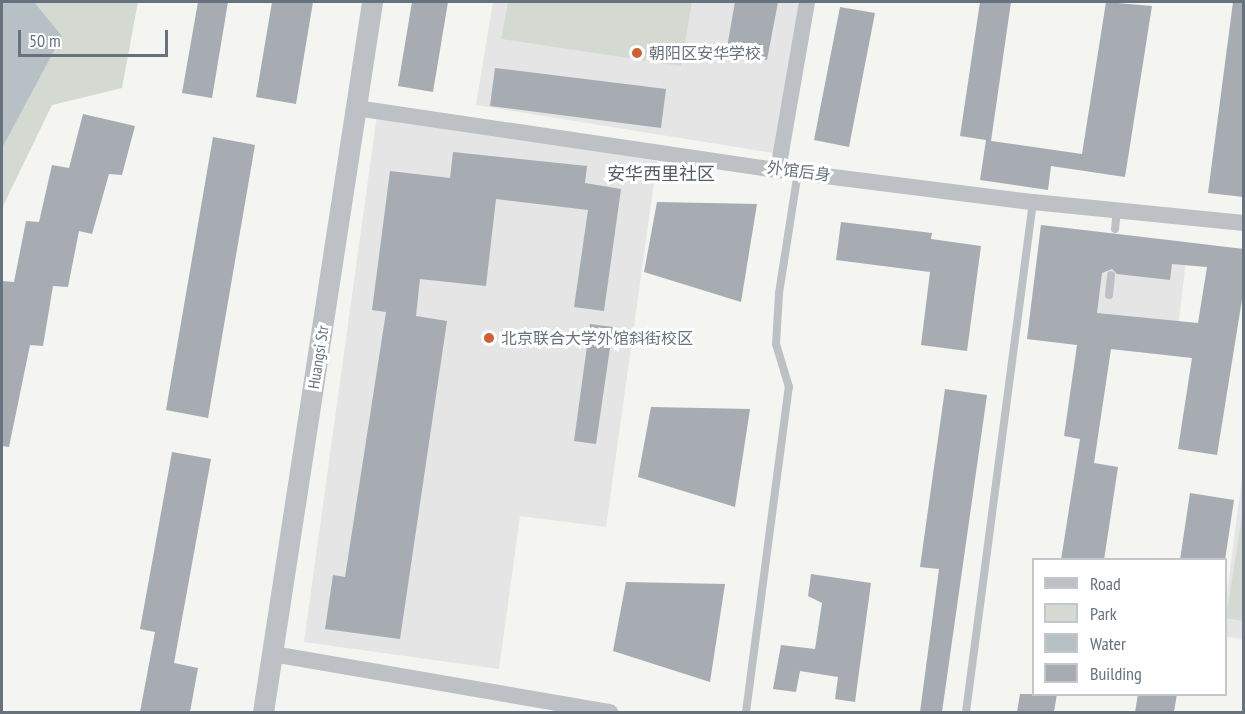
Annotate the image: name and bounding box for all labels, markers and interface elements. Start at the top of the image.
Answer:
scale bar [21,18,171,56]
text: 50 m [29,29,61,52]
place label: 朝阳区安华学校 [649,43,761,63]
marker: 朝阳区安华学校 [630,46,644,60]
street label: 外馆后身 [766,158,832,184]
district label: 安华西里社区 [607,163,715,185]
street label: Huangsi Str [304,324,332,390]
place label: 北京联合大学外馆斜街校区 [501,328,693,348]
marker: 北京联合大学外馆斜街校区 [482,331,496,345]
legend [1032,558,1227,696]
text: Road [1090,572,1121,595]
text: Park [1090,602,1117,625]
text: Water [1090,632,1126,655]
text: Building [1090,662,1142,685]

